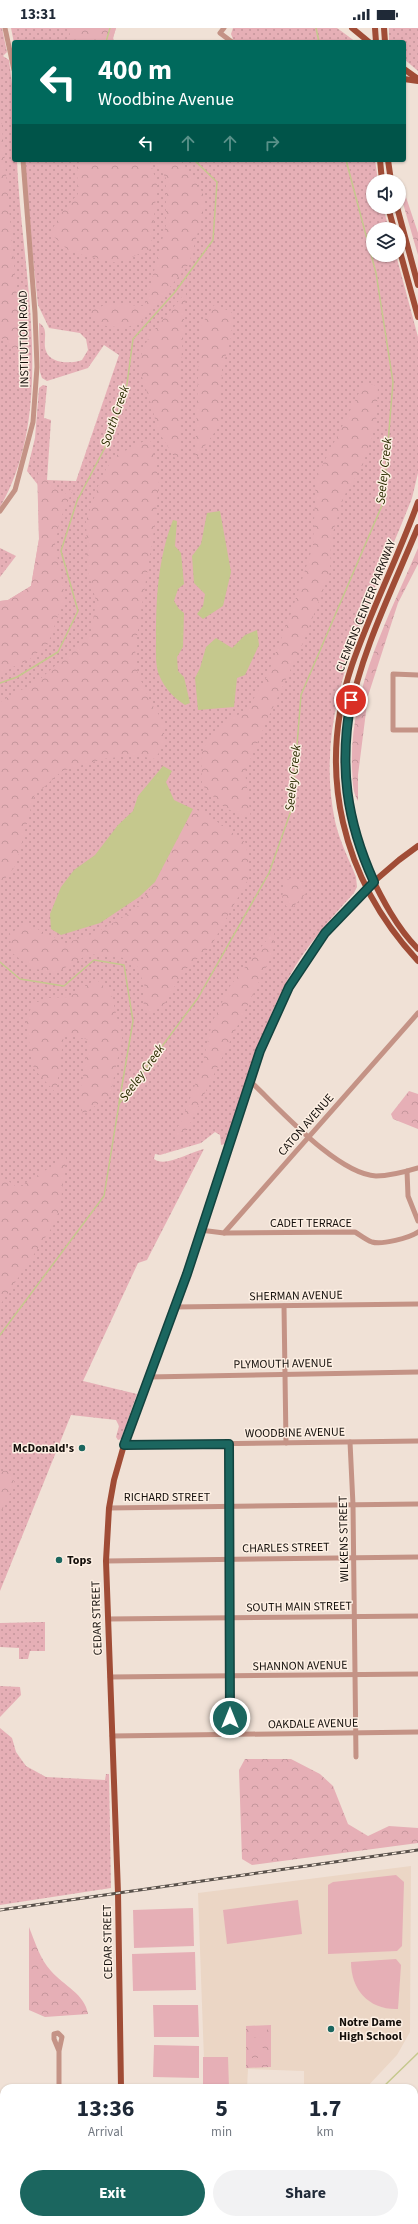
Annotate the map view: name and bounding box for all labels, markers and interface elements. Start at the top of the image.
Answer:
text: 13:31 [20,4,56,25]
text: 400 m [98,50,172,90]
icon: left [32,56,84,108]
text: Woodbine Avenue [98,87,234,112]
icon: left [135,132,157,154]
icon: ahead [177,132,199,154]
icon: ahead [219,132,241,154]
icon: right [261,132,283,154]
map controls [366,174,406,262]
button: sound [366,174,406,214]
button: layers [366,222,406,262]
street label: INSTITUTION ROAD [15,290,33,388]
water label: South Creek [96,382,134,449]
water label: Seeley Creek [372,436,397,505]
street label: CLEMENS CENTER PARKWAY [332,537,400,675]
pin [334,683,368,717]
icon: arrive [340,689,362,711]
water label: Seeley Creek [281,743,306,812]
water label: Seeley Creek [115,1040,169,1105]
street label: CATON AVENUE [274,1090,338,1160]
street label: CADET TERRACE [270,1215,352,1232]
street label: SHERMAN AVENUE [249,1287,343,1305]
street label: PLYMOUTH AVENUE [233,1355,333,1373]
street label: WOODBINE AVENUE [245,1424,345,1442]
place label: McDonald's [13,1440,74,1457]
marker: McDonald's [77,1443,87,1453]
street label: RICHARD STREET [124,1489,211,1506]
street label: WILKENS STREET [335,1495,353,1583]
street label: CHARLES STREET [242,1539,330,1557]
place label: Tops [67,1552,92,1569]
marker: Tops [54,1555,64,1565]
street label: CEDAR STREET [87,1580,107,1656]
street label: SOUTH MAIN STREET [246,1598,353,1616]
street label: SHANNON AVENUE [252,1657,348,1675]
position arrow [209,1697,251,1739]
street label: OAKDALE AVENUE [268,1715,358,1733]
street label: CEDAR STREET [99,1904,117,1979]
place label: Notre Dame High School [339,2014,403,2045]
marker: Notre Dame High School [326,2024,336,2034]
text: 13:36 [77,2091,135,2126]
text: 5 [215,2091,228,2126]
text: 1.7 [309,2091,341,2126]
text: Arrival [88,2123,123,2141]
text: min [211,2123,232,2141]
text: km [316,2123,334,2141]
button: Exit [20,2170,205,2216]
button: Share [213,2170,398,2216]

